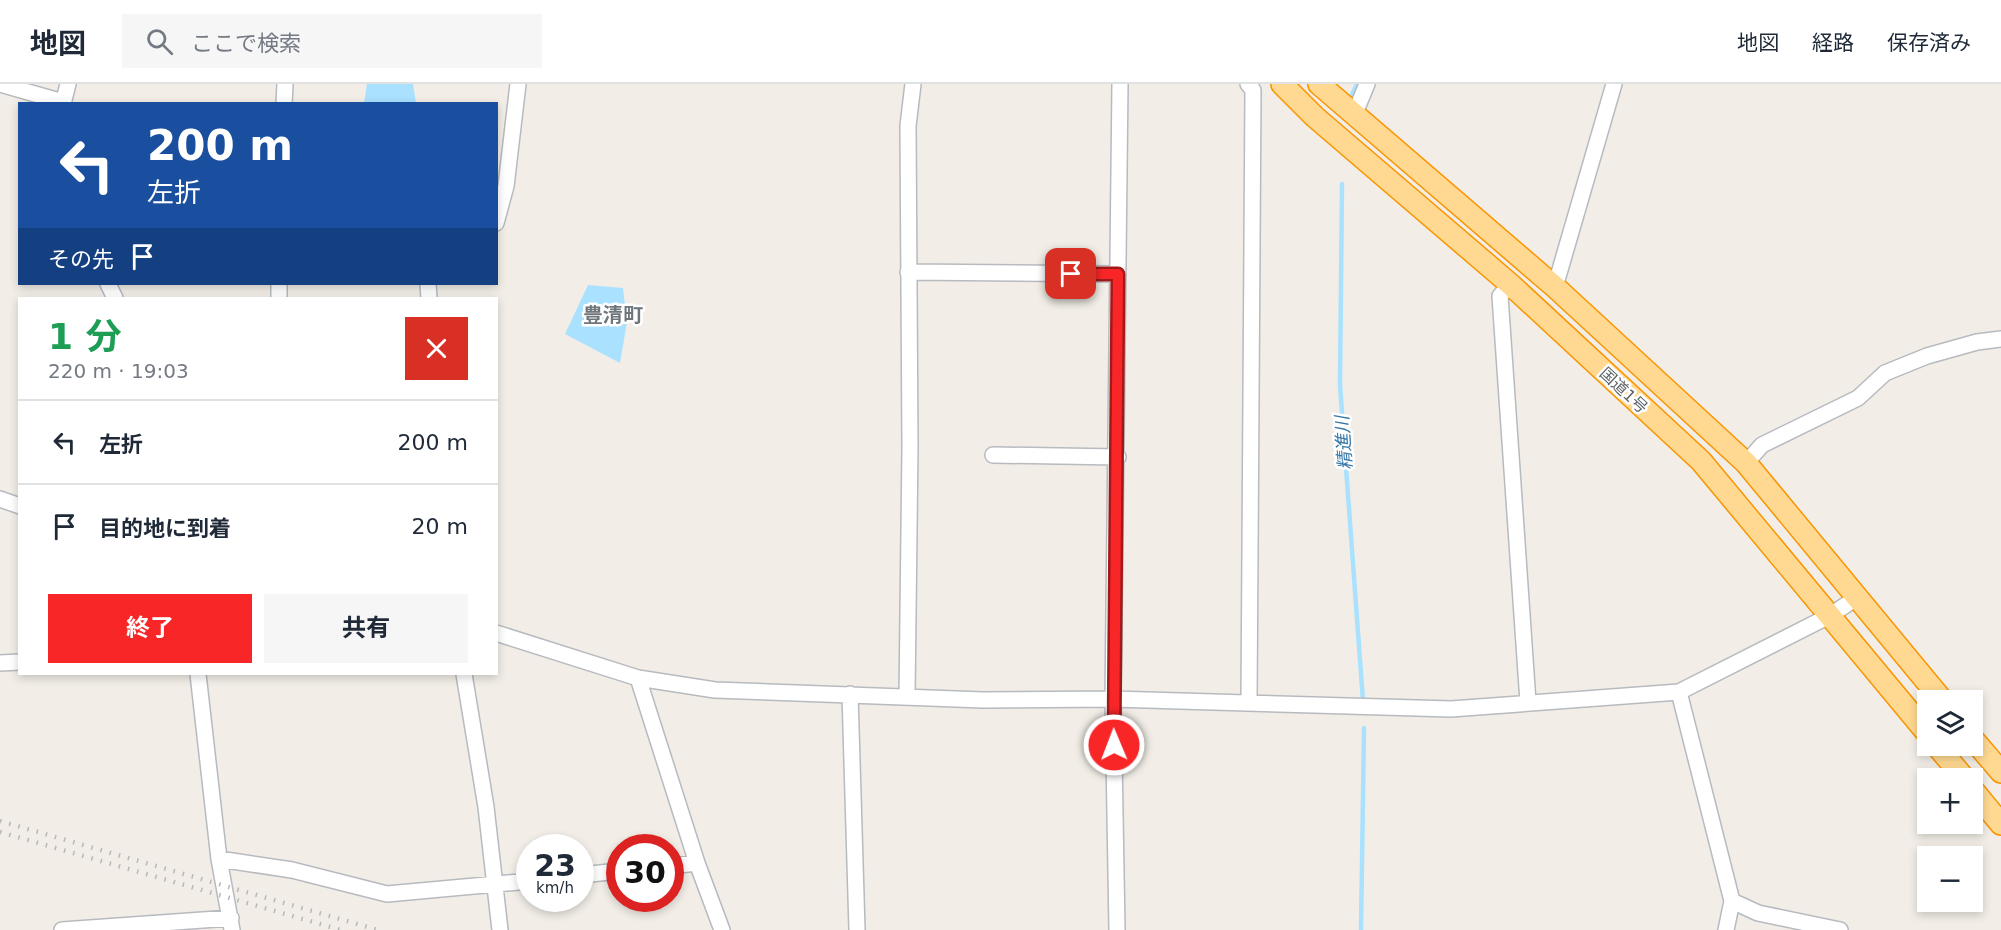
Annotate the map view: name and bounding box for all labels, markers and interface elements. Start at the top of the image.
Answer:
search box [122,14,542,68]
icon: search [143,25,176,58]
text: 地図 [30,27,86,60]
text: ここで検索 [191,31,301,56]
text: 地図 [1737,31,1779,55]
text: 経路 [1812,31,1854,55]
text: 保存済み [1887,31,1971,55]
text: 200 m [147,121,293,170]
icon: left [48,126,126,204]
text: 左折 [147,177,201,208]
icon: arrive [126,240,159,273]
text: その先 [48,247,114,272]
pin [1045,248,1096,299]
icon: arrive [1054,257,1087,290]
district label: 豊清町 [583,303,643,327]
text: 1 分 [48,316,122,357]
button: close [405,317,468,380]
text: 220 m · 19:03 [48,359,189,383]
street label: 国道1号 [1596,364,1651,417]
water label: 精進川 [1331,413,1356,471]
icon: left [48,426,81,459]
text: 200 m [398,430,468,455]
text: 左折 [99,432,143,457]
icon: arrive [48,510,81,543]
text: 20 m [412,514,468,539]
text: 目的地に到着 [99,516,231,541]
button: 終了 [48,594,252,663]
button: 共有 [264,594,468,663]
map controls [1917,690,1983,912]
button: layers [1917,690,1983,756]
position arrow [1082,713,1146,777]
button: + [1917,768,1983,834]
speed limit sign: 30 [606,834,684,912]
button: − [1917,846,1983,912]
text: 23 [534,848,576,883]
text: km/h [536,879,574,897]

